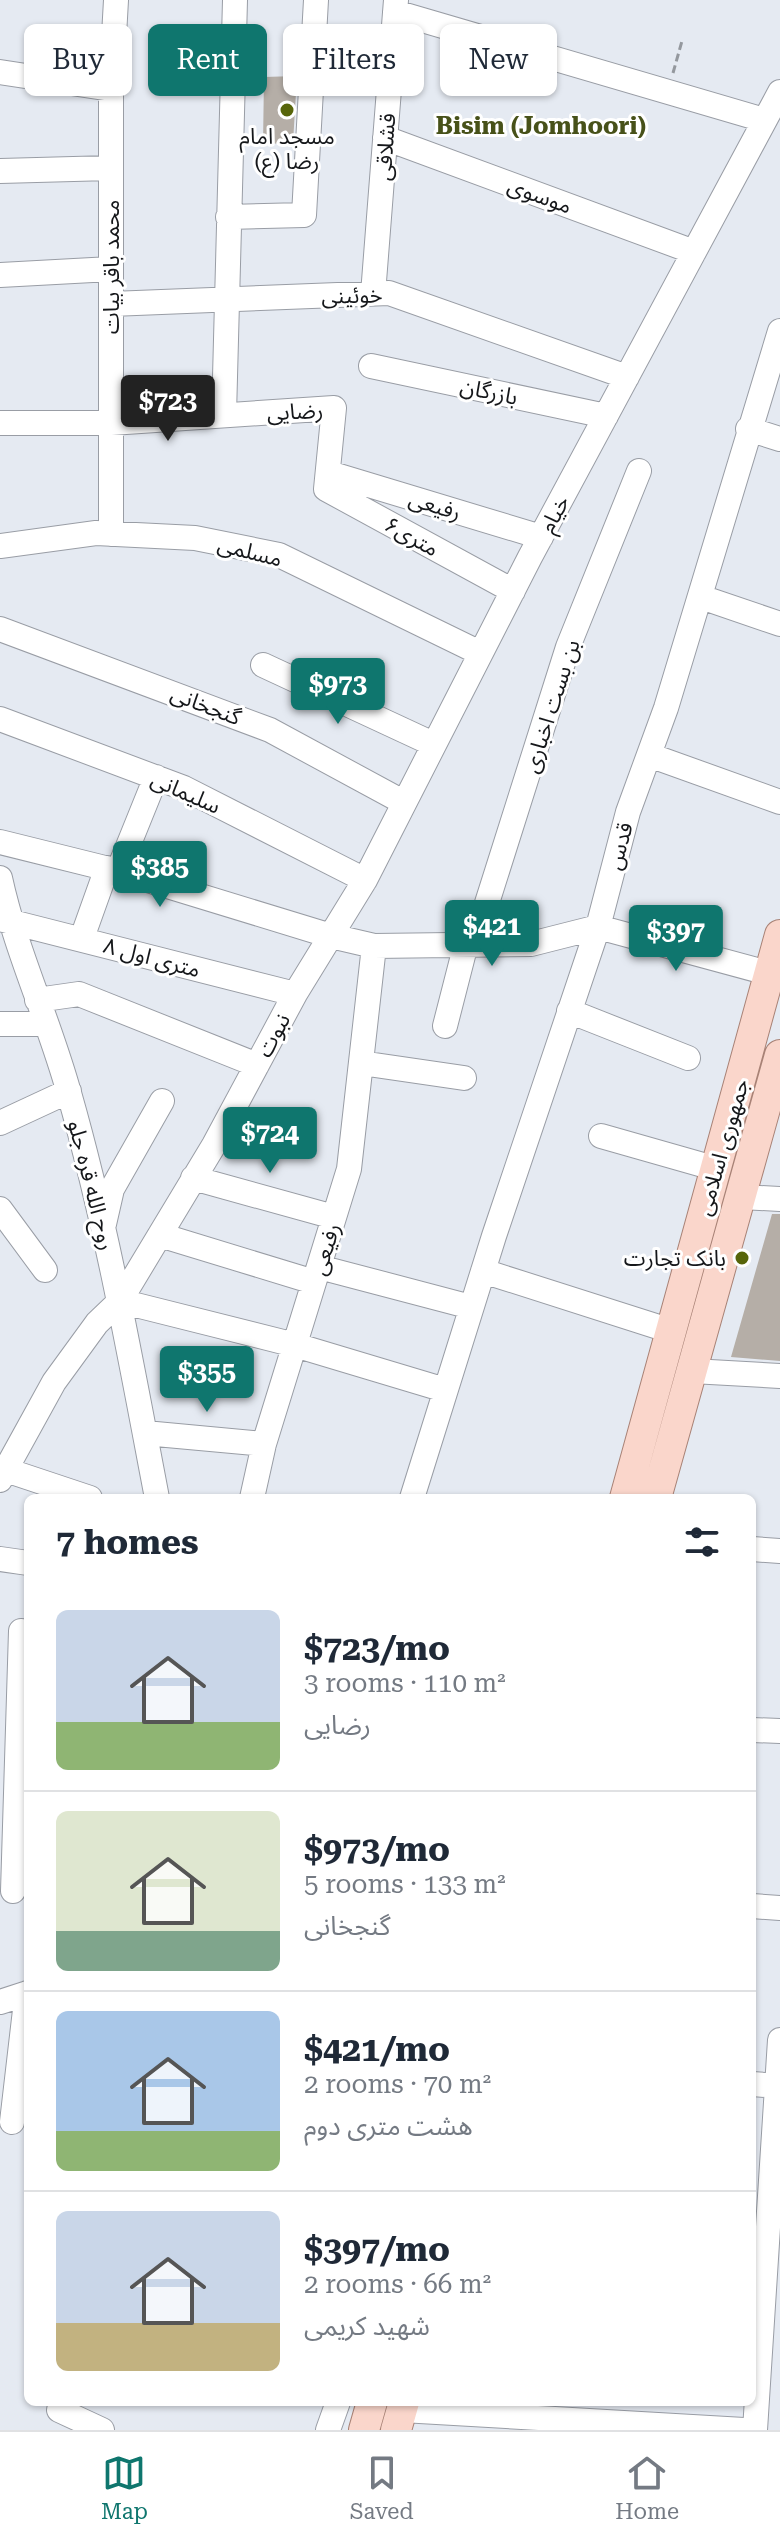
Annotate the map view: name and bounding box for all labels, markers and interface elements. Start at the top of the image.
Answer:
chip: Buy [24,24,132,96]
chip: Rent [148,24,267,96]
chip: Filters [283,24,424,96]
chip: New [440,24,557,96]
marker: مسجد امام رضا (ع) [278,101,296,119]
street label: قشلاقی [371,112,400,182]
district label: Bisim (Jomhoori) [436,112,646,140]
place label: مسجد امام رضا (ع) [239,124,335,178]
street label: موسوی [504,172,575,219]
street label: محمد باقر بیات [99,200,124,334]
street label: خوئینی [321,282,383,309]
street label: بازرگان [458,373,520,411]
pin: $723 [121,375,215,443]
text: $723 [139,386,197,416]
street label: رضایی [266,398,324,426]
street label: رفیعی [406,486,464,526]
street label: خیام [534,491,578,539]
street label: ۶متری [380,511,443,561]
street label: مسلمی [215,531,285,572]
street label: بن بست اخباری [518,636,586,776]
pin: $973 [291,658,385,726]
text: $973 [309,669,367,699]
street label: گنجخانی [167,681,245,731]
street label: سلیمانی [147,766,224,819]
street label: قدس [601,820,638,873]
pin: $385 [113,841,207,909]
text: $385 [131,852,189,882]
pin: $421 [445,900,539,968]
pin: $397 [629,905,723,973]
text: $421 [463,911,521,941]
text: $397 [647,916,705,946]
street label: ۸ متری اول [101,933,203,982]
street label: نبوت [252,1009,295,1061]
street label: جمهوری اسلامی [691,1076,755,1219]
pin: $724 [223,1107,317,1175]
street label: روح الله قره جلو [59,1117,120,1254]
text: $724 [241,1118,299,1148]
street label: رفیعی [306,1220,346,1278]
place label: بانک تجارت [624,1246,726,1272]
marker: بانک تجارت [733,1249,751,1267]
pin: $355 [160,1346,254,1414]
text: $355 [178,1357,236,1387]
icon: filters [680,1520,724,1564]
text: 7 homes [56,1522,199,1562]
text: $723/mo [304,1628,450,1668]
icon: home [120,1642,216,1738]
text: 3 rooms · 110 m² [304,1668,506,1698]
text: رضایی [304,1710,371,1740]
text: $973/mo [304,1829,450,1869]
icon: home [120,1843,216,1939]
text: 5 rooms · 133 m² [304,1869,506,1899]
text: گنجخانی [304,1911,390,1941]
text: $421/mo [304,2029,450,2069]
icon: home [120,2043,216,2139]
text: 2 rooms · 70 m² [304,2069,491,2099]
text: هشت متری دوم [304,2111,473,2141]
text: $397/mo [304,2229,450,2269]
icon: home [120,2243,216,2339]
text: 2 rooms · 66 m² [304,2269,491,2299]
text: شهید کریمی [304,2311,430,2341]
tab: Map [101,2451,148,2524]
tab: Saved [350,2451,414,2524]
tab: Home [615,2451,679,2524]

